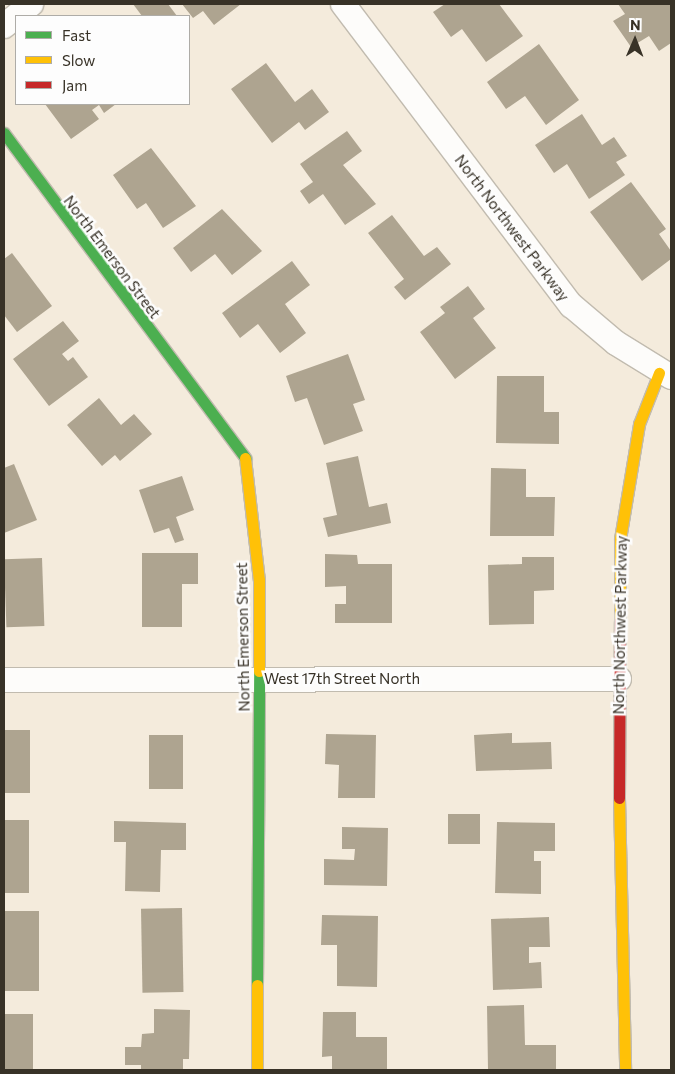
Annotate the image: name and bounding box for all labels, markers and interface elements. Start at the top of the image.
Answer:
legend [15,15,190,105]
north arrow [610,15,660,65]
text: N [630,16,641,33]
text: Fast [62,26,91,44]
text: Slow [62,51,95,69]
text: Jam [62,76,87,94]
street label: North Northwest Parkway [451,151,573,305]
street label: North Emerson Street [60,192,164,322]
street label: North Northwest Parkway [609,535,631,715]
street label: North Emerson Street [233,562,253,712]
street label: West 17th Street North [264,670,420,688]

